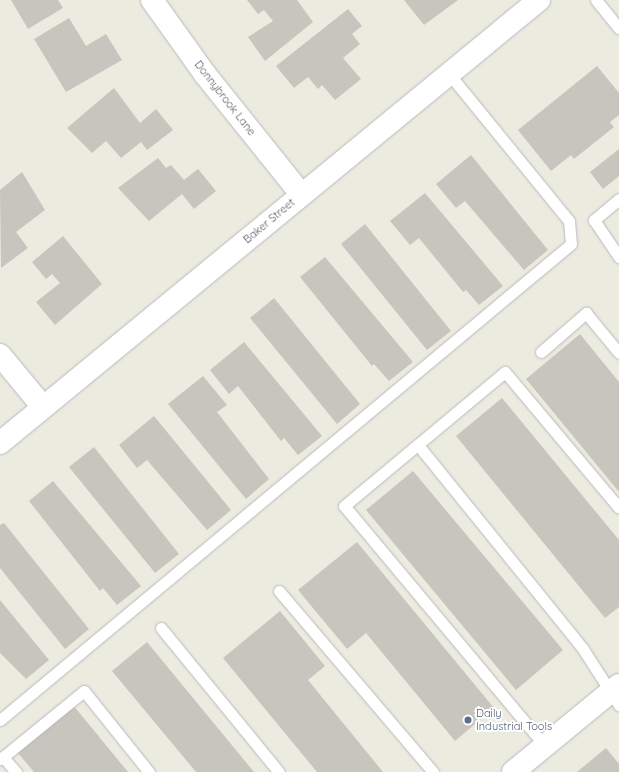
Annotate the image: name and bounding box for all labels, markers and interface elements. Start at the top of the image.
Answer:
street label: Donnybrook Lane [192,58,258,138]
street label: Baker Street [241,196,297,246]
place label: Daily Industrial Tools [476,707,552,733]
marker: Daily Industrial Tools [463,715,473,725]

